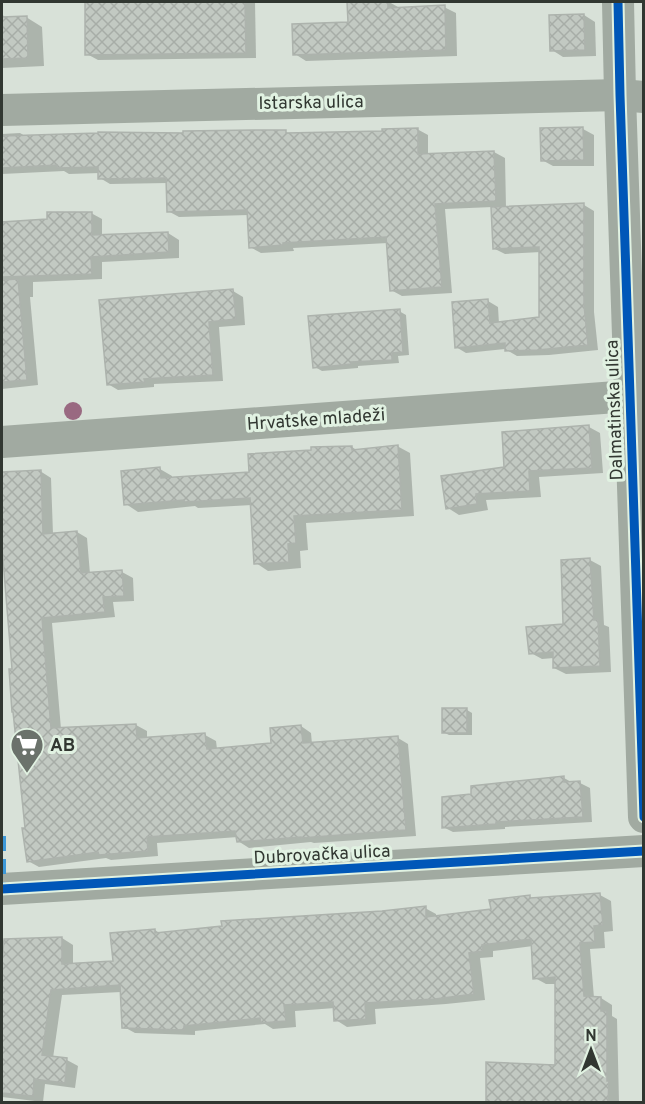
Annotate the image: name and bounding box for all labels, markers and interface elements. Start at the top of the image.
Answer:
street label: Istarska ulica [258,91,364,116]
street label: Dalmatinska ulica [602,339,629,481]
street label: Hrvatske mladeži [246,404,386,437]
supermarket icon: AB [9,727,45,774]
place label: AB [50,735,75,758]
street label: Dubrovačka ulica [253,840,391,871]
north arrow [561,1020,621,1080]
text: N [585,1027,597,1047]

